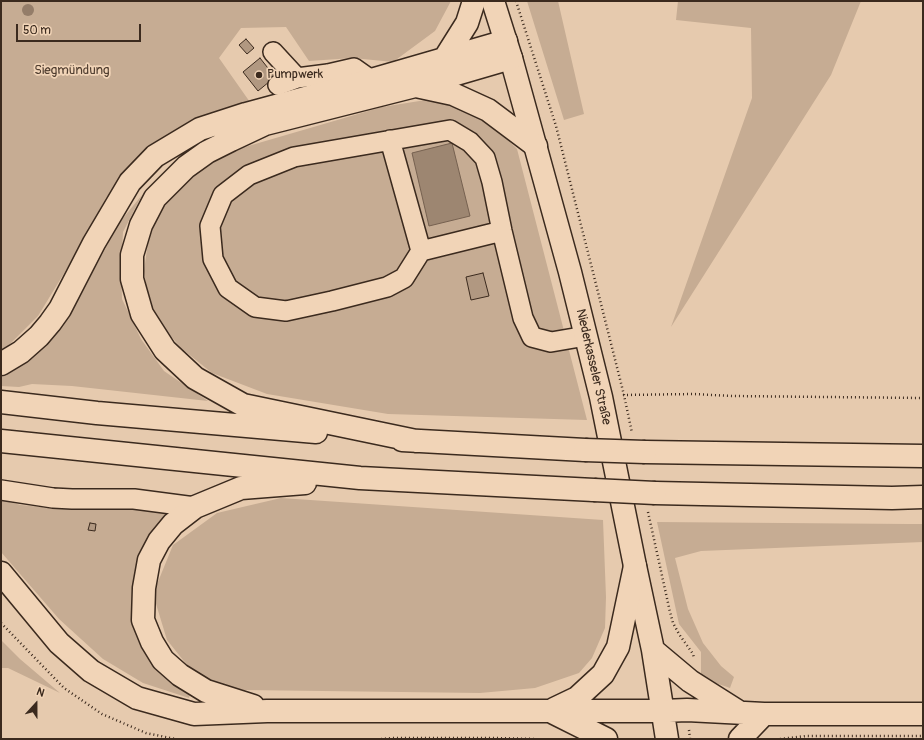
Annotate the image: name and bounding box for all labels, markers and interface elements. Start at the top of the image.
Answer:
scale bar [18,16,143,42]
text: 50 m [23,23,51,38]
park label: Siegmündung [34,63,110,79]
place label: Pumpwerk [267,67,323,83]
marker: Pumpwerk [254,70,264,80]
street label: Niederkasseler Straße [572,308,614,426]
north arrow [16,684,56,724]
text: N [35,685,46,700]

